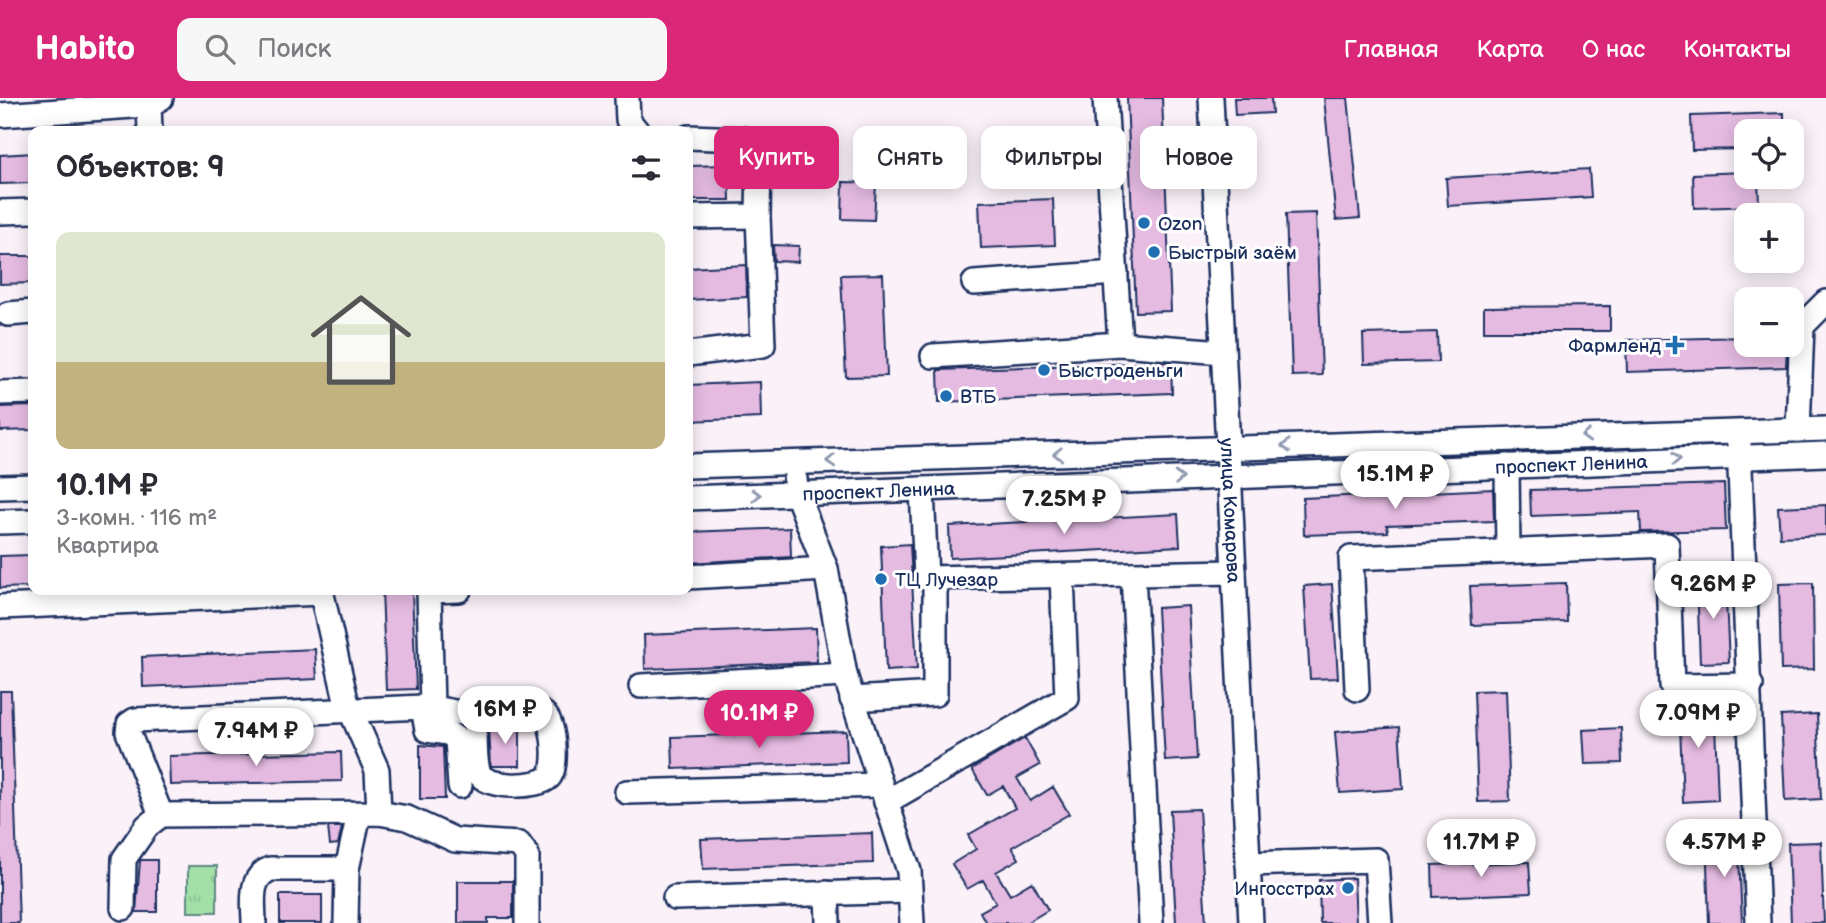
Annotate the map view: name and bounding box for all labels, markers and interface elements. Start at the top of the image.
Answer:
search box [177,18,667,81]
text: Habito [35,29,135,69]
icon: search [201,30,239,68]
text: Поиск [257,34,331,65]
text: Главная [1344,35,1438,64]
text: Карта [1476,35,1544,64]
text: О нас [1582,35,1645,64]
text: Контакты [1683,35,1791,64]
map controls [1734,119,1804,357]
button: locate [1734,119,1804,189]
chip: Купить [714,126,839,189]
chip: Снять [853,126,967,189]
chip: Фильтры [981,126,1126,189]
chip: Новое [1140,126,1257,189]
icon: filters [627,149,665,187]
text: Объектов: 9 [56,150,225,186]
button: + [1734,203,1804,273]
place label: Ozon [1158,213,1203,236]
marker: Ozon [1136,215,1152,231]
place label: Быстрый заём [1168,242,1297,265]
marker: Быстрый заём [1146,244,1162,260]
icon: home [298,277,424,403]
button: − [1734,287,1804,357]
place label: Фармленд [1568,335,1661,358]
marker: Фармленд [1667,337,1683,353]
place label: Быстроденьги [1058,360,1183,383]
marker: Быстроденьги [1036,362,1052,378]
place label: ВТБ [960,386,997,409]
marker: ВТБ [938,388,954,404]
one-way arrow [1581,429,1592,444]
street label: улица Комарова [1214,437,1245,584]
one-way arrow [1280,439,1291,454]
one-way arrow [1052,446,1063,461]
street label: проспект Ленина [1495,451,1648,480]
pin: 15.1M ₽ [1330,452,1460,511]
one-way arrow [1671,452,1682,467]
one-way arrow [825,453,836,469]
text: 15.1M ₽ [1356,460,1434,488]
text: 10.1M ₽ [56,468,158,504]
one-way arrow [1174,471,1185,486]
pin: 7.25M ₽ [999,476,1129,536]
street label: проспект Ленина [802,478,956,507]
text: 7.25M ₽ [1022,485,1106,513]
one-way arrow [751,488,762,503]
text: 3-комн. · 116 m² [56,504,217,532]
text: Квартира [56,532,159,560]
pin: 9.26M ₽ [1648,561,1778,621]
place label: ТЦ Лучезар [895,569,998,592]
text: 9.26M ₽ [1670,570,1756,598]
marker: ТЦ Лучезар [873,571,889,587]
pin: 16M ₽ [456,686,554,746]
pin: 10.1M ₽ [694,690,824,750]
pin: 7.09M ₽ [1633,690,1763,750]
text: 16M ₽ [473,695,537,723]
text: 10.1M ₽ [720,699,798,727]
text: 7.09M ₽ [1656,699,1741,727]
pin: 7.94M ₽ [191,708,321,768]
text: 7.94M ₽ [214,717,298,745]
pin: 11.7M ₽ [1416,820,1546,879]
pin: 4.57M ₽ [1659,820,1789,879]
text: 11.7M ₽ [1443,828,1519,856]
text: 4.57M ₽ [1682,828,1766,856]
place label: Ингосстрах [1234,878,1334,901]
marker: Ингосстрах [1340,880,1356,896]

